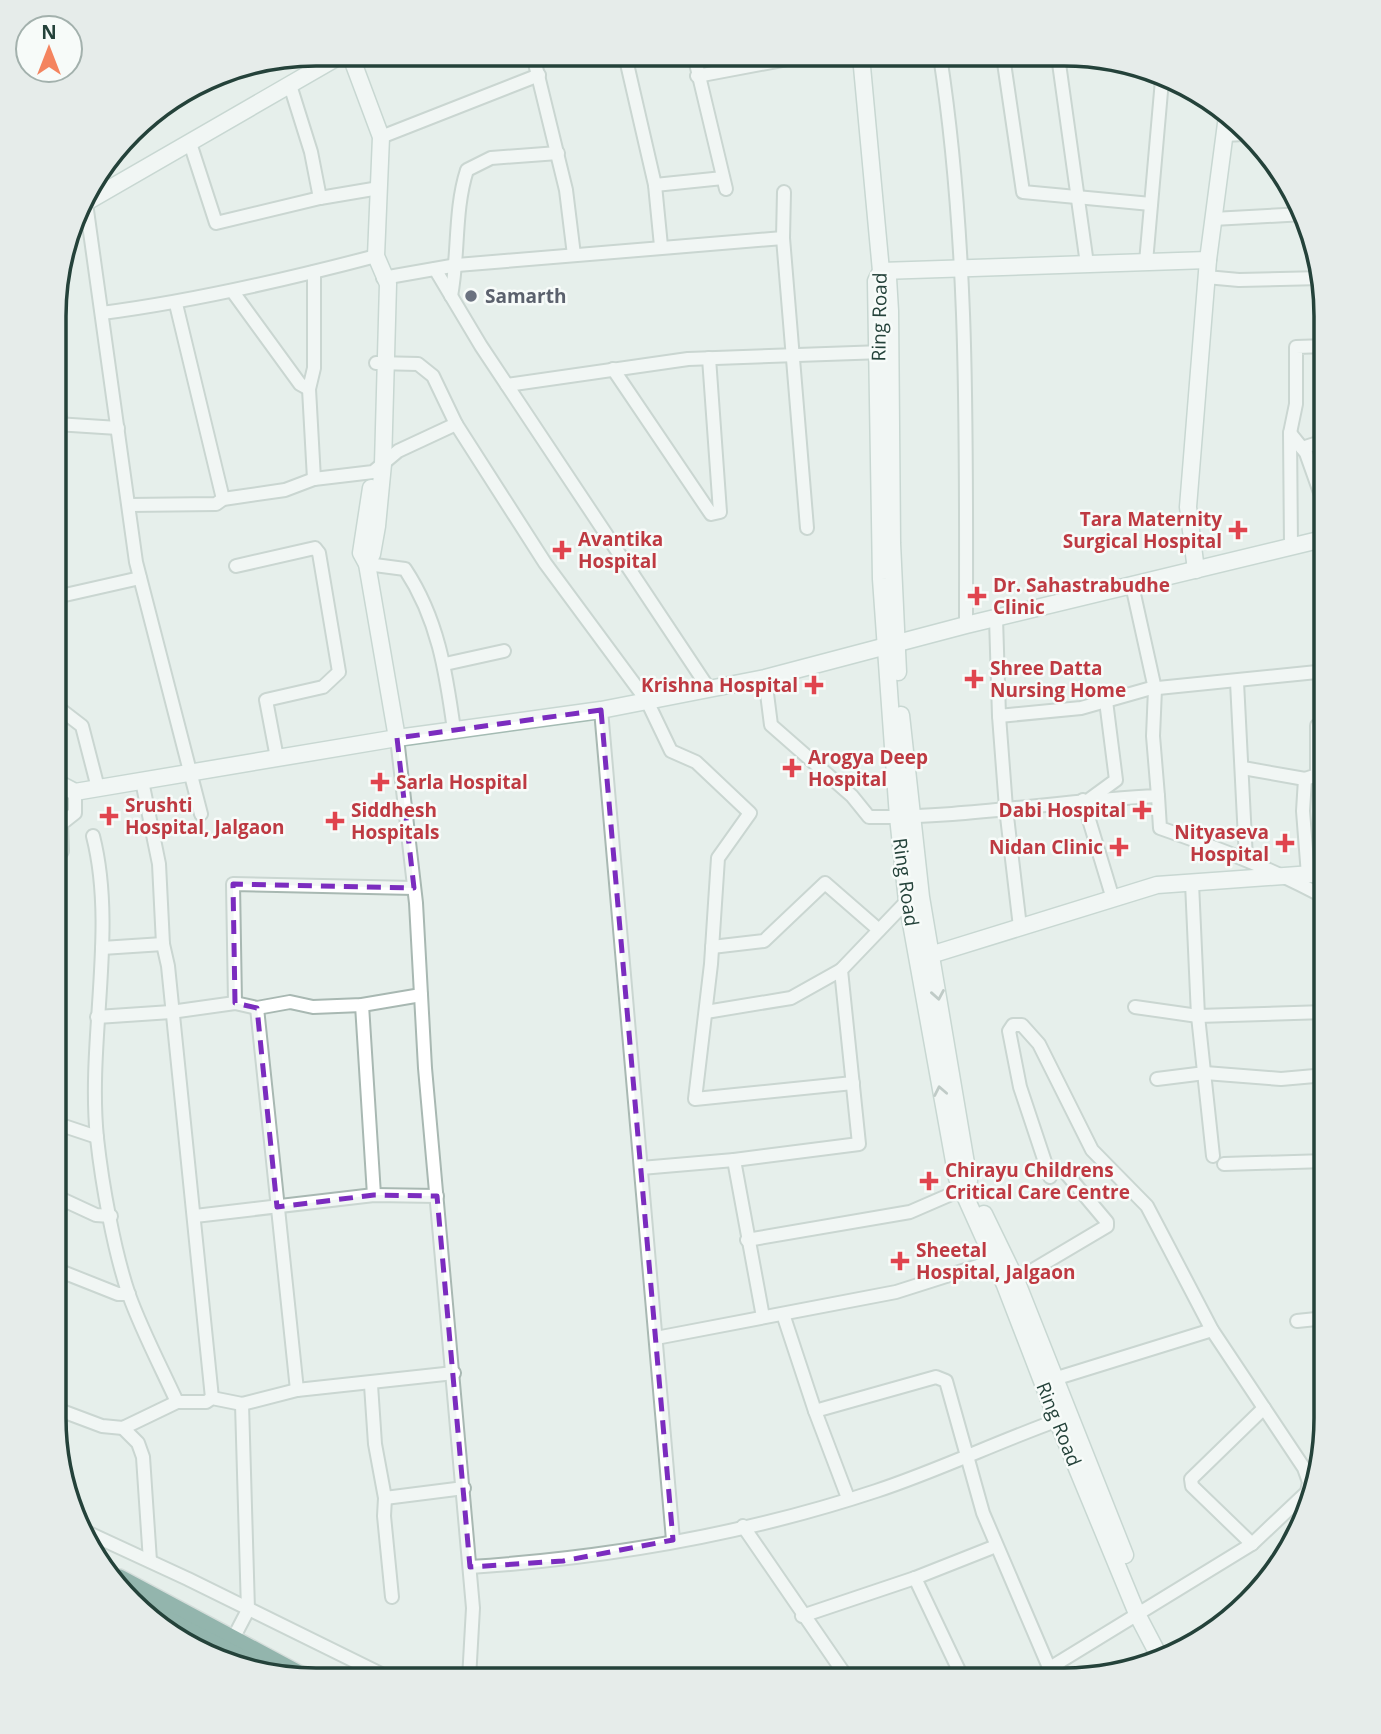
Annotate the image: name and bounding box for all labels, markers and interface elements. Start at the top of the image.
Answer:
north arrow [14,14,84,84]
text: N [41,19,57,45]
street label: Ring Road [865,272,893,362]
place label: Samarth [485,283,566,309]
marker: Samarth [463,288,479,304]
place label: Tara Maternity Surgical Hospital [1063,506,1222,554]
marker: Tara Maternity Surgical Hospital [1228,520,1248,540]
place label: Avantika Hospital [578,526,663,574]
marker: Avantika Hospital [552,540,572,560]
place label: Dr. Sahastrabudhe Clinic [993,572,1170,620]
marker: Dr. Sahastrabudhe Clinic [967,586,987,606]
place label: Shree Datta Nursing Home [990,655,1126,703]
marker: Shree Datta Nursing Home [964,669,984,689]
place label: Krishna Hospital [641,672,798,698]
marker: Krishna Hospital [804,675,824,695]
place label: Arogya Deep Hospital [808,744,928,792]
marker: Arogya Deep Hospital [782,758,802,778]
place label: Sarla Hospital [396,769,528,795]
marker: Sarla Hospital [370,772,390,792]
place label: Srushti Hospital, Jalgaon [125,792,284,840]
place label: Siddhesh Hospitals [351,797,440,845]
place label: Dabi Hospital [999,797,1126,823]
marker: Dabi Hospital [1132,800,1152,820]
marker: Srushti Hospital, Jalgaon [99,806,119,826]
marker: Siddhesh Hospitals [325,811,345,831]
place label: Nityaseva Hospital [1174,819,1269,867]
marker: Nityaseva Hospital [1275,833,1295,853]
place label: Nidan Clinic [989,834,1103,860]
street label: Ring Road [887,836,925,928]
marker: Nidan Clinic [1109,837,1129,857]
one-way arrow [930,989,945,1001]
one-way arrow [933,1085,948,1097]
place label: Chirayu Childrens Critical Care Centre [945,1157,1130,1205]
marker: Chirayu Childrens Critical Care Centre [919,1171,939,1191]
place label: Sheetal Hospital, Jalgaon [916,1237,1075,1285]
marker: Sheetal Hospital, Jalgaon [890,1251,910,1271]
street label: Ring Road [1030,1378,1088,1470]

